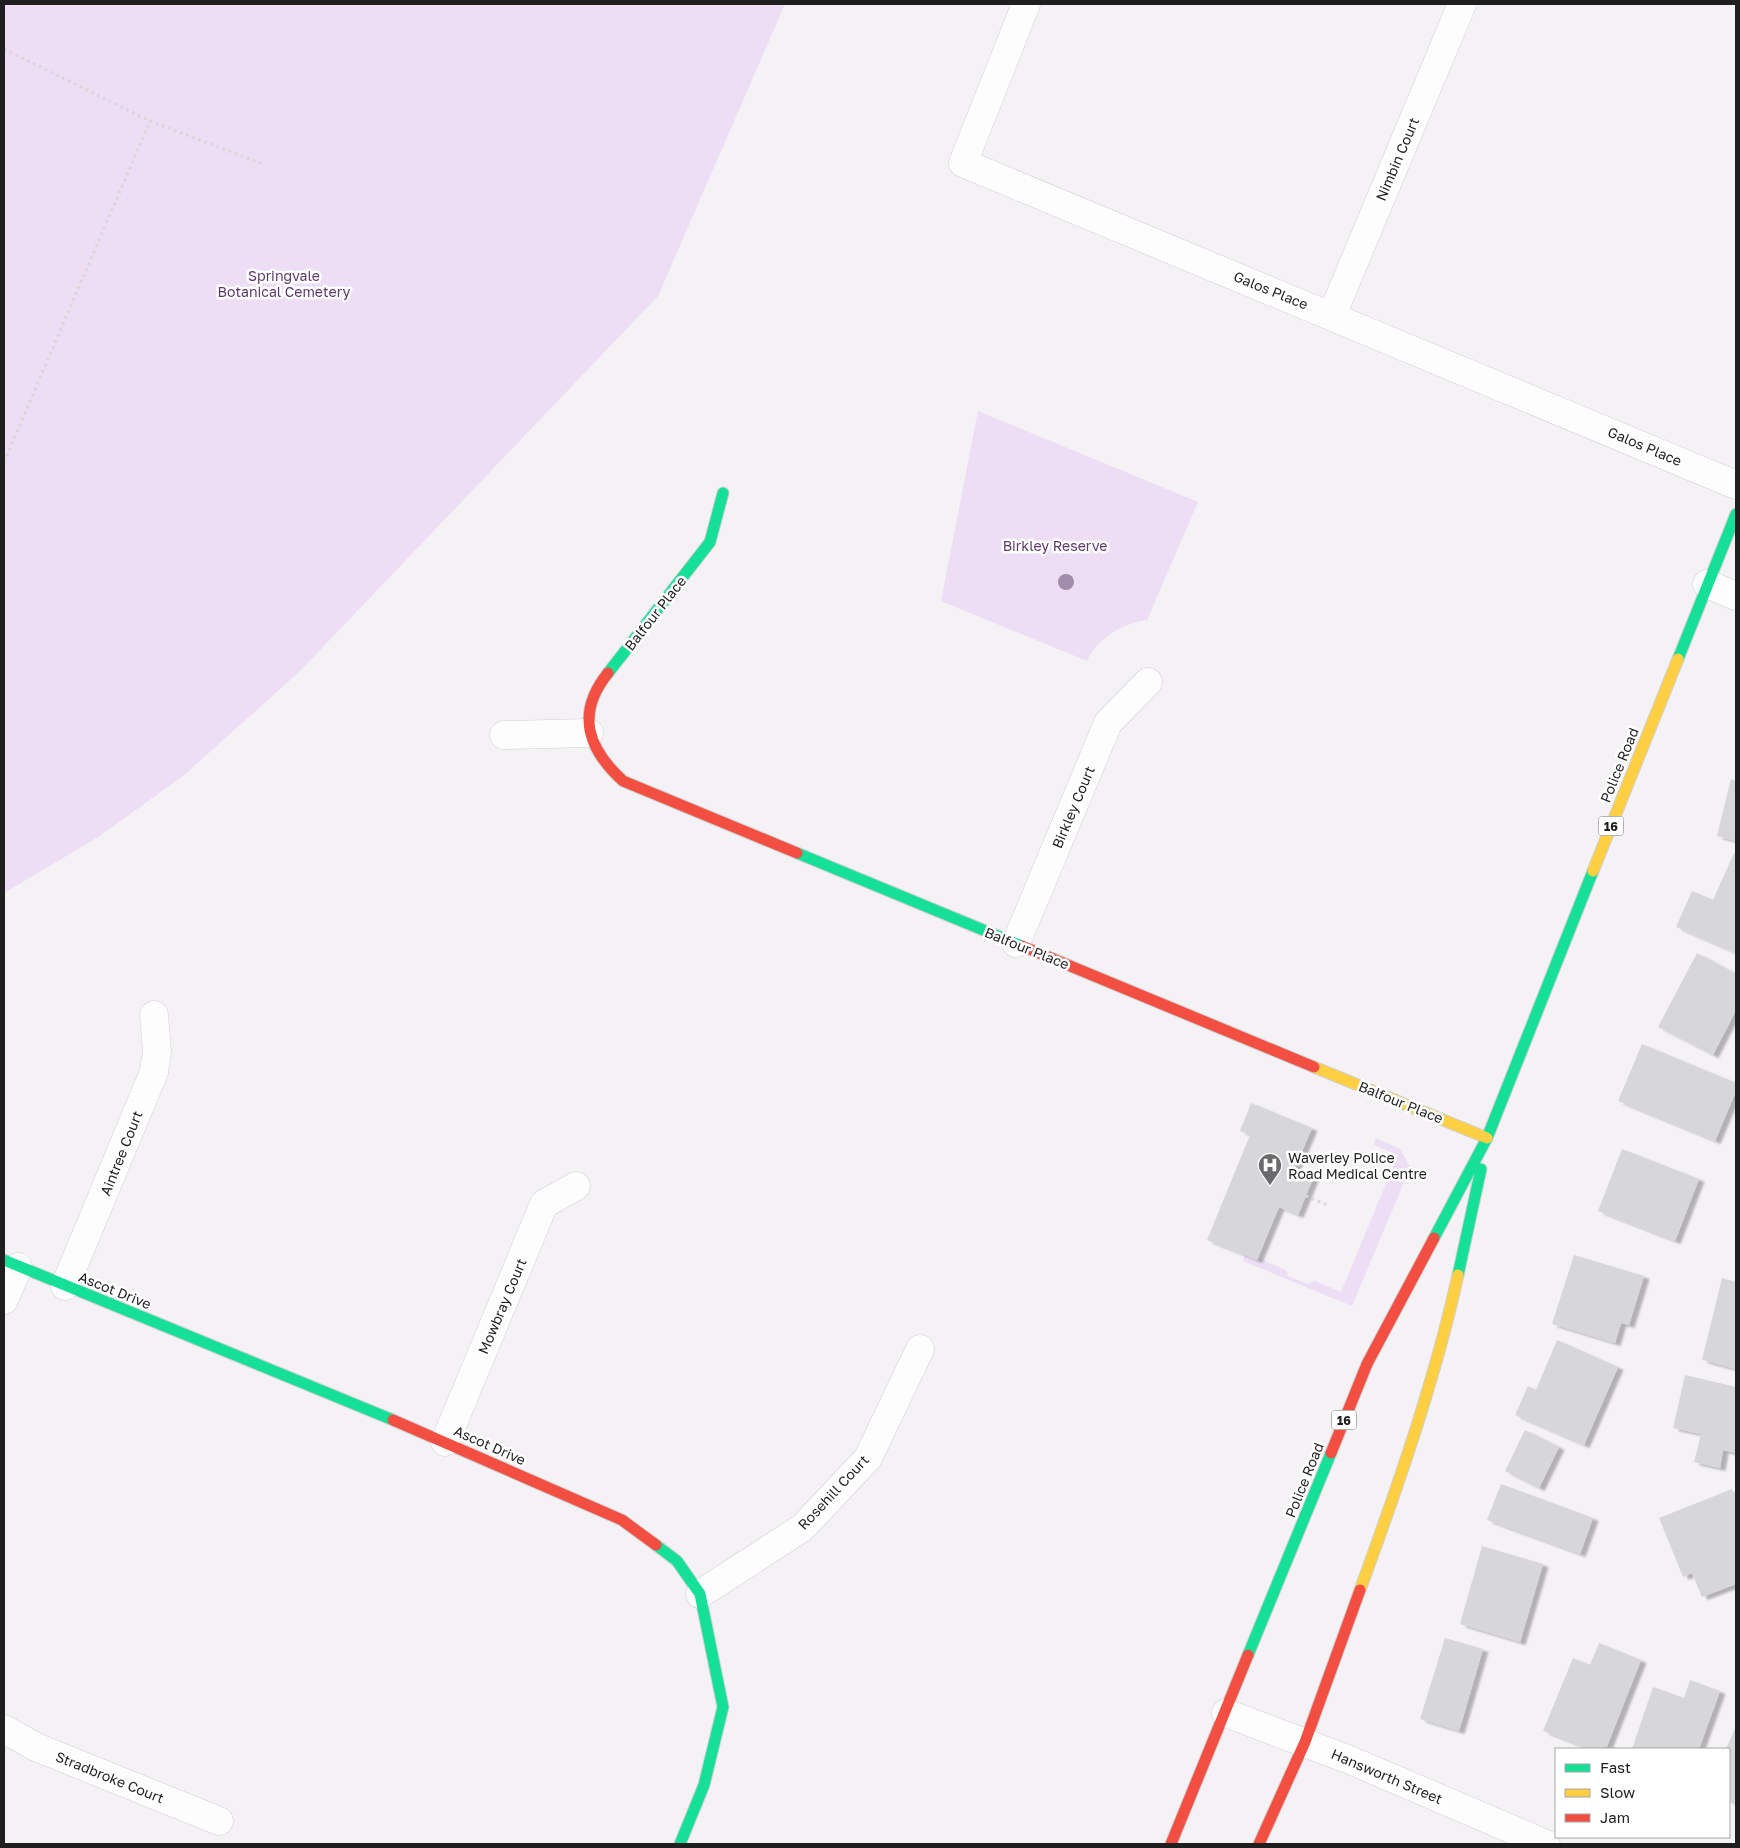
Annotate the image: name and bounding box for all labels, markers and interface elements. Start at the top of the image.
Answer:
street label: Nimbin Court [1372,115,1422,203]
park label: Springvale Botanical Cemetery [218,267,351,300]
street label: Galos Place [1231,267,1311,313]
street label: Galos Place [1605,423,1685,469]
park label: Birkley Reserve [1003,537,1107,554]
street label: Balfour Place [621,572,689,654]
street label: Police Road [1596,725,1642,805]
street label: Birkley Court [1048,763,1098,851]
road number: 16 [1598,816,1624,836]
street label: Balfour Place [982,923,1072,973]
street label: Balfour Place [1356,1077,1446,1127]
street label: Aintree Court [96,1108,146,1198]
place label: Waverley Police Road Medical Centre [1288,1149,1427,1182]
hospital icon: Waverley Police Road Medical Centre [1257,1152,1283,1186]
street label: Mowbray Court [474,1256,530,1356]
street label: Ascot Drive [76,1268,154,1312]
road number: 16 [1332,1410,1356,1430]
street label: Ascot Drive [452,1422,528,1468]
street label: Police Road [1281,1440,1327,1520]
street label: Rosehill Court [794,1451,872,1533]
street label: Hansworth Street [1329,1745,1445,1807]
street label: Stradbroke Court [53,1747,167,1807]
legend [1555,1748,1730,1838]
text: Fast [1600,1758,1631,1776]
text: Slow [1600,1783,1635,1801]
text: Jam [1600,1808,1630,1826]

